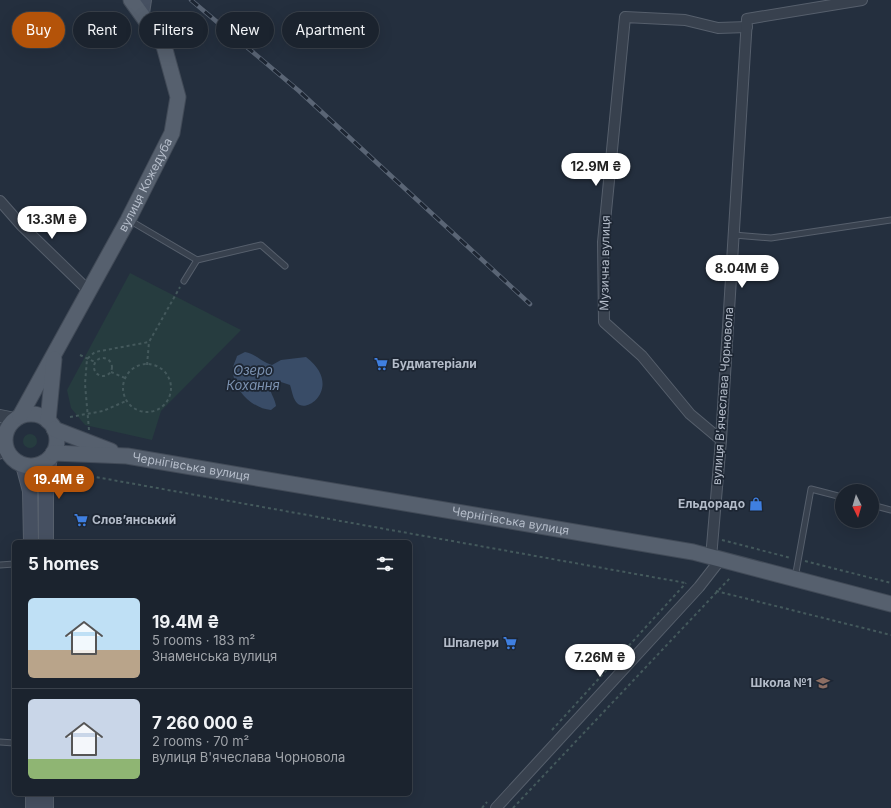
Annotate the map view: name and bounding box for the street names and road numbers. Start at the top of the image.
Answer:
street label: вулиця Кожедуба [115,135,175,234]
street label: Музична вулиця [596,215,613,311]
street label: вулиця В'ячеслава Чорновола [709,306,736,485]
street label: Чернігівська вулиця [131,449,251,484]
street label: Чернігівська вулиця [451,503,570,538]

